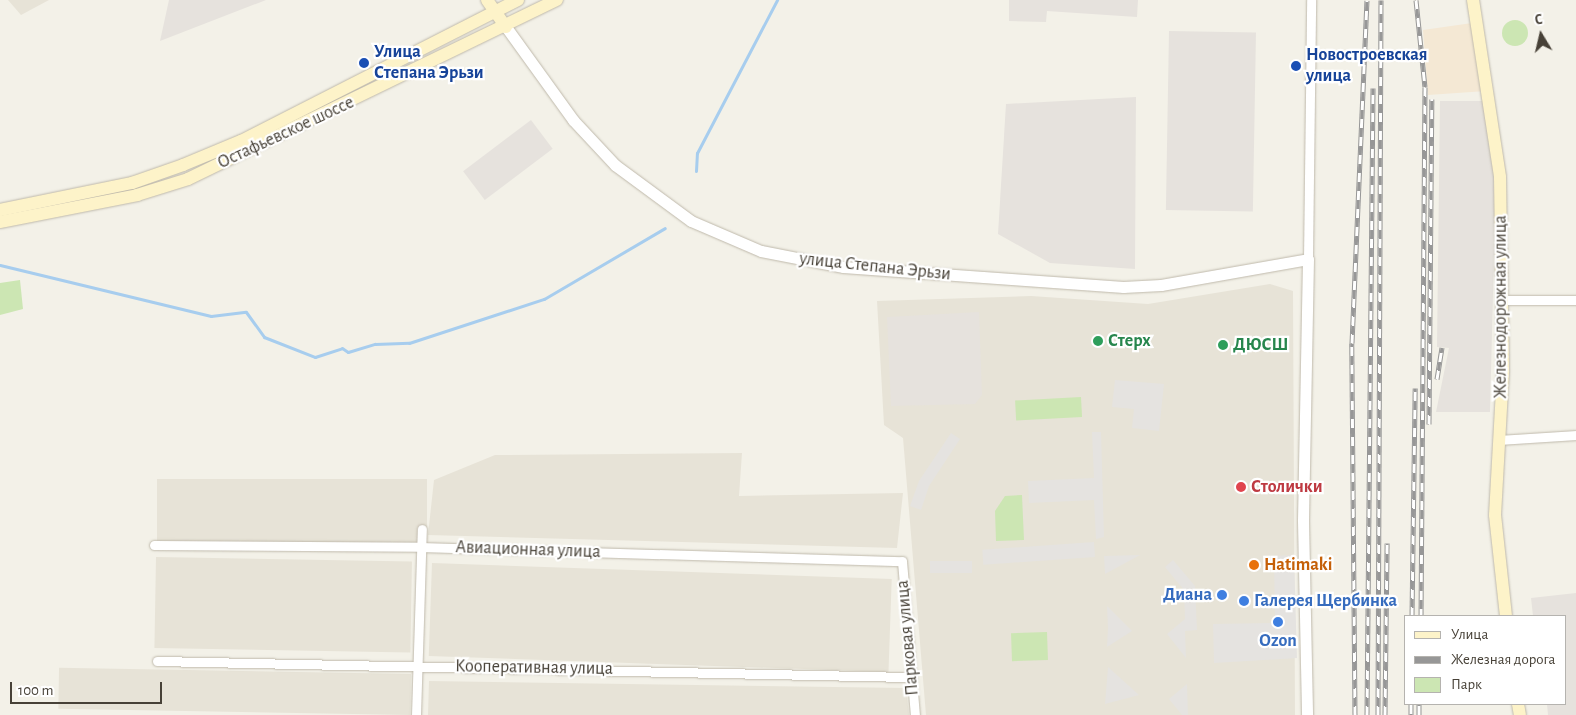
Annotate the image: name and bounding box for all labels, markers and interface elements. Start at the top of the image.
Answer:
north arrow [1516,10,1566,60]
text: С [1534,13,1544,28]
place label: Улица Степана Эрьзи [374,42,484,84]
place label: Новостроевская улица [1306,45,1427,88]
marker: Улица Степана Эрьзи [358,57,370,69]
marker: Новостроевская улица [1290,60,1302,72]
street label: Остафьевское шоссе [214,92,358,174]
street label: Железнодорожная улица [1490,215,1512,399]
street label: улица Степана Эрьзи [798,248,952,286]
place label: Стерх [1108,330,1151,352]
place label: ДЮСШ [1233,334,1289,356]
marker: Стерх [1092,335,1104,347]
marker: ДЮСШ [1217,339,1229,351]
place label: Столички [1251,476,1323,498]
marker: Столички [1235,481,1247,493]
street label: Авиационная улица [455,537,601,563]
place label: Hatimaki [1264,554,1332,576]
marker: Hatimaki [1248,559,1260,571]
street label: Парковая улица [892,579,924,697]
place label: Диана [1163,584,1212,606]
marker: Диана [1216,589,1228,601]
place label: Галерея Щербинка [1254,590,1397,612]
marker: Галерея Щербинка [1238,595,1250,607]
legend [1404,615,1566,705]
marker: Ozon [1272,616,1284,628]
text: Улица [1451,627,1488,642]
place label: Ozon [1259,630,1297,652]
text: Железная дорога [1451,652,1555,667]
street label: Кооперативная улица [455,656,613,680]
scale bar [12,672,165,704]
text: Парк [1451,677,1482,692]
text: 100 m [18,683,53,698]

